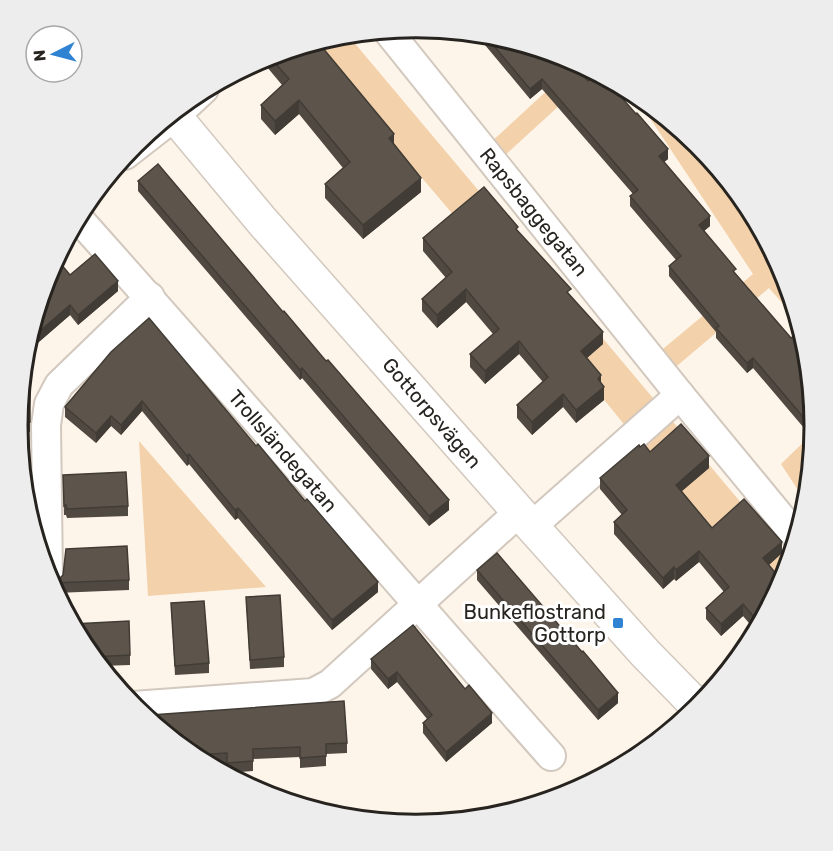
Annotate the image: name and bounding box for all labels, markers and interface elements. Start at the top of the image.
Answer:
north arrow [24,24,84,84]
text: N [30,49,50,62]
street label: Rapsbaggegatan [475,143,593,281]
street label: Gottorpsvägen [378,353,486,473]
street label: Trollsländegatan [224,385,342,517]
place label: Bunkeflostrand Gottorp [464,600,606,647]
marker: Bunkeflostrand Gottorp [611,616,625,630]

